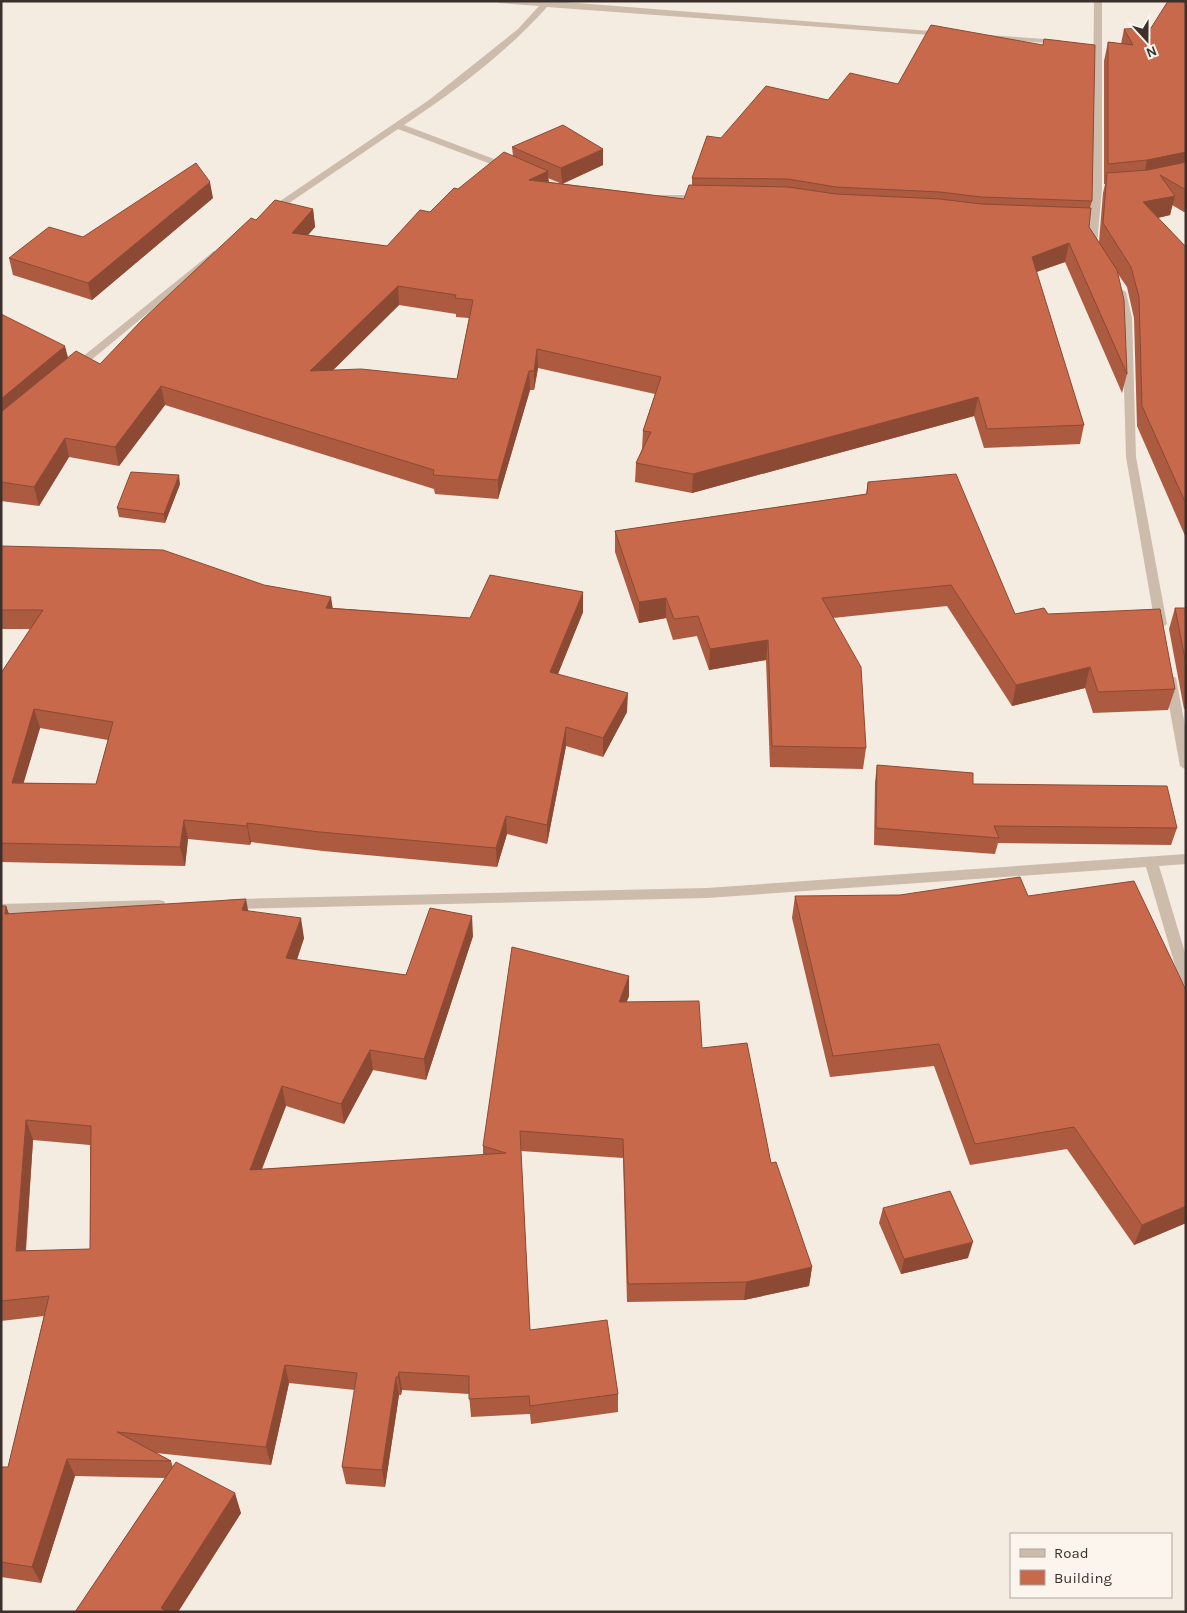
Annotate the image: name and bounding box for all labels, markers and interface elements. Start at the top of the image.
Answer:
north arrow [1122,15,1172,65]
text: N [1144,42,1159,61]
legend [1010,1533,1172,1598]
text: Road [1054,1544,1089,1562]
text: Building [1054,1569,1112,1587]

